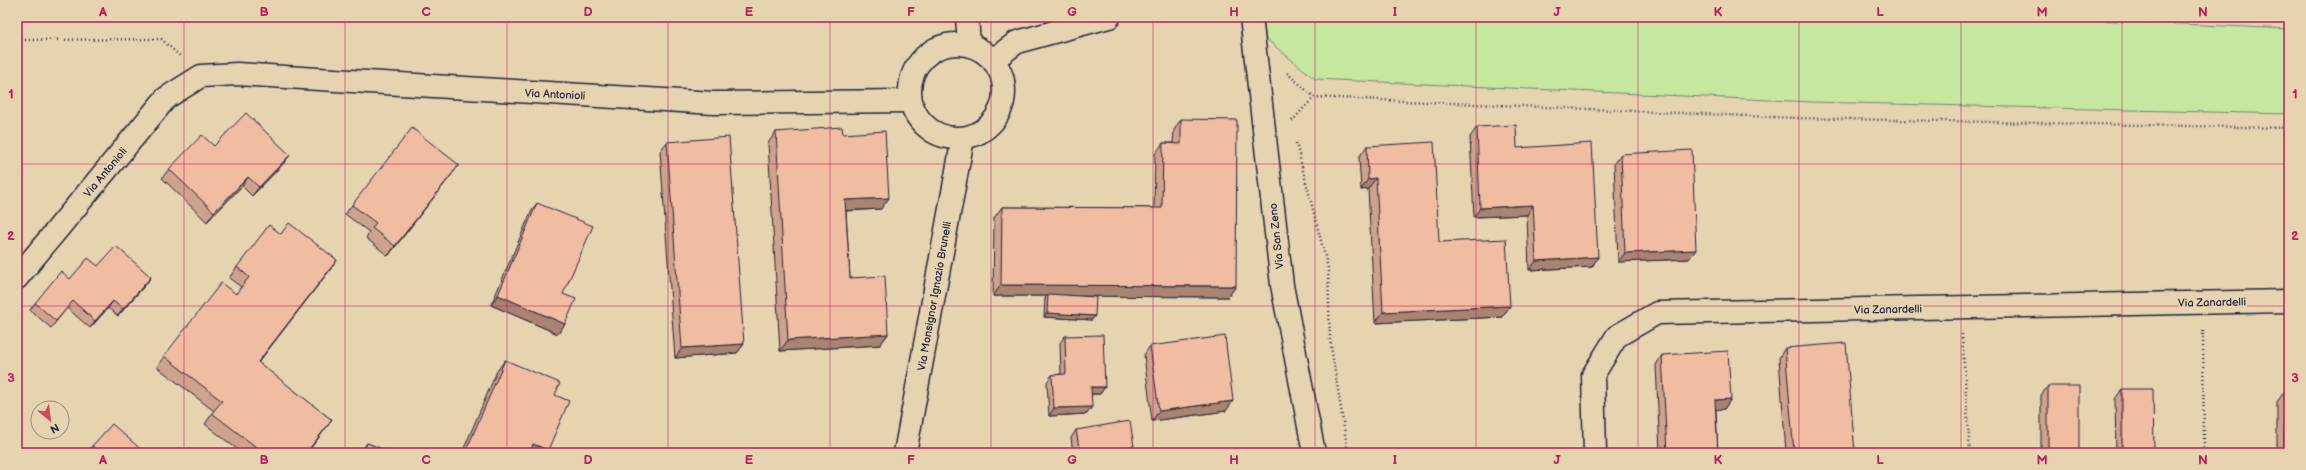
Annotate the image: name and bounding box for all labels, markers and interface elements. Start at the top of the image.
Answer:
text: A [98,4,107,20]
text: B [259,4,269,20]
text: C [421,4,431,20]
text: D [583,4,593,20]
text: E [745,4,754,20]
text: F [907,4,915,20]
text: G [1067,4,1077,20]
text: H [1229,4,1239,20]
text: I [1393,4,1397,20]
text: J [1553,4,1561,20]
text: K [1714,4,1723,20]
text: L [1876,4,1884,20]
text: M [2036,4,2048,20]
text: N [2198,4,2208,20]
text: 1 [8,86,14,102]
street label: Via Antonioli [524,86,586,103]
text: 1 [2292,86,2298,102]
street label: Via Antonioli [81,145,130,200]
street label: Via San Zeno [1267,202,1286,270]
street label: Via Monsignor Ignazio Brunelli [915,220,954,372]
text: 2 [7,228,15,244]
text: 2 [2291,228,2299,244]
street label: Via Zanardelli [2178,295,2246,310]
street label: Via Zanardelli [1854,302,1922,317]
text: 3 [7,370,15,386]
text: 3 [2291,370,2299,386]
north arrow [30,400,70,440]
text: N [48,421,61,436]
text: A [98,452,107,468]
text: B [259,452,269,468]
text: C [421,452,431,468]
text: D [583,452,593,468]
text: E [745,452,754,468]
text: F [907,452,915,468]
text: G [1067,452,1077,468]
text: H [1229,452,1239,468]
text: I [1393,452,1397,468]
text: J [1553,452,1561,468]
text: K [1714,452,1723,468]
text: L [1876,452,1884,468]
text: M [2036,452,2048,468]
text: N [2198,452,2208,468]

